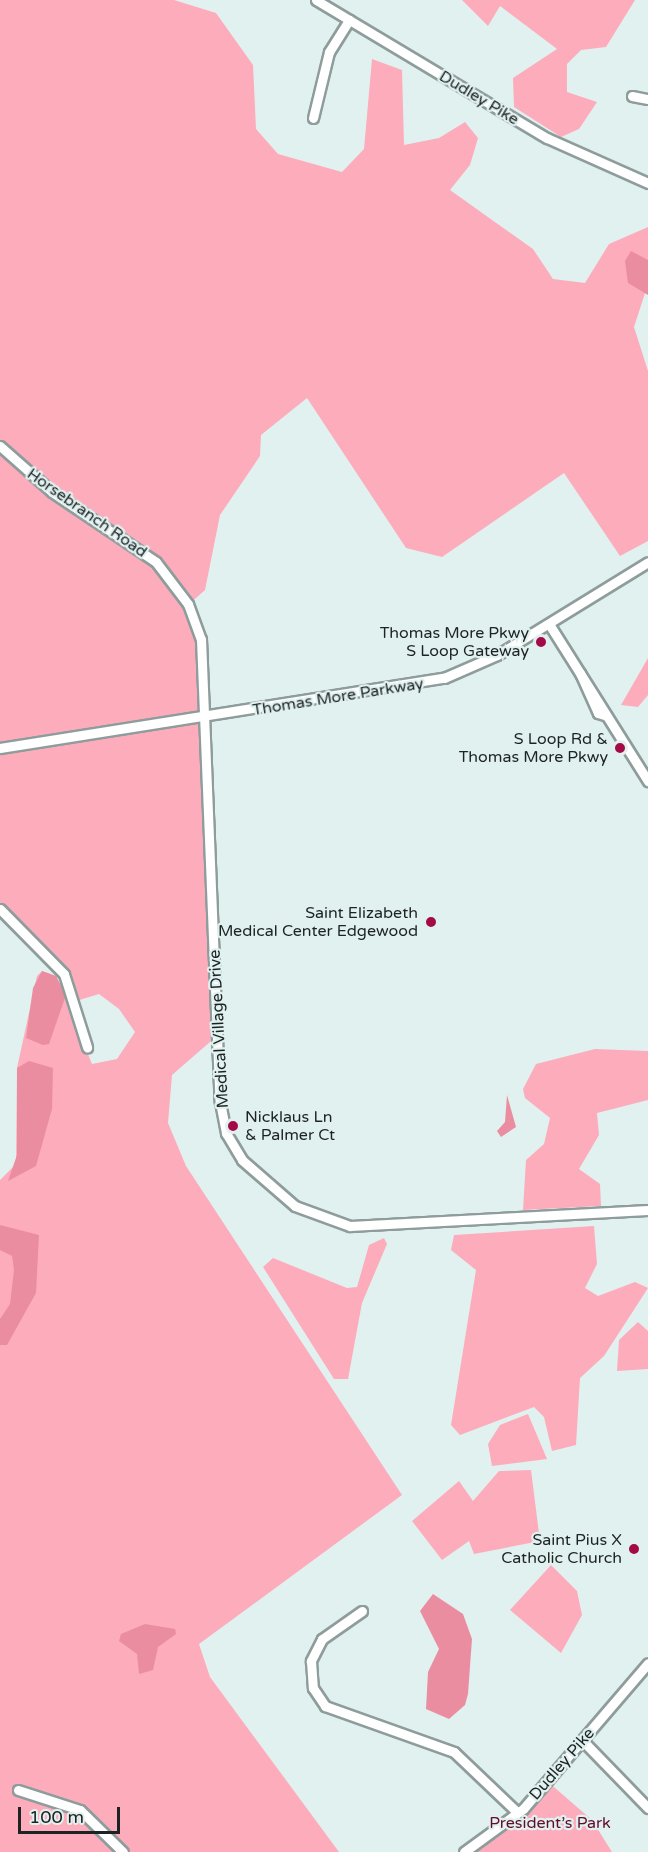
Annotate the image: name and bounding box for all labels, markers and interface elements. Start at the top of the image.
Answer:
street label: Dudley Pike [436,67,522,129]
street label: Horsebranch Road [23,464,151,562]
place label: Thomas More Pkwy S Loop Gateway [380,623,529,661]
marker: Thomas More Pkwy S Loop Gateway [534,635,548,649]
street label: Thomas More Parkway [251,674,425,720]
place label: S Loop Rd & Thomas More Pkwy [459,729,608,767]
marker: S Loop Rd & Thomas More Pkwy [613,741,627,755]
place label: Saint Elizabeth Medical Center Edgewood [218,903,418,941]
marker: Saint Elizabeth Medical Center Edgewood [422,913,440,931]
street label: Medical Village Drive [205,949,233,1109]
place label: Nicklaus Ln & Palmer Ct [245,1107,335,1145]
marker: Nicklaus Ln & Palmer Ct [226,1119,240,1133]
place label: Saint Pius X Catholic Church [501,1530,622,1568]
marker: Saint Pius X Catholic Church [627,1542,641,1556]
street label: Dudley Pike [525,1724,599,1804]
scale bar [21,1795,123,1833]
text: 100 m [29,1806,84,1828]
park label: President’s Park [489,1813,611,1833]

